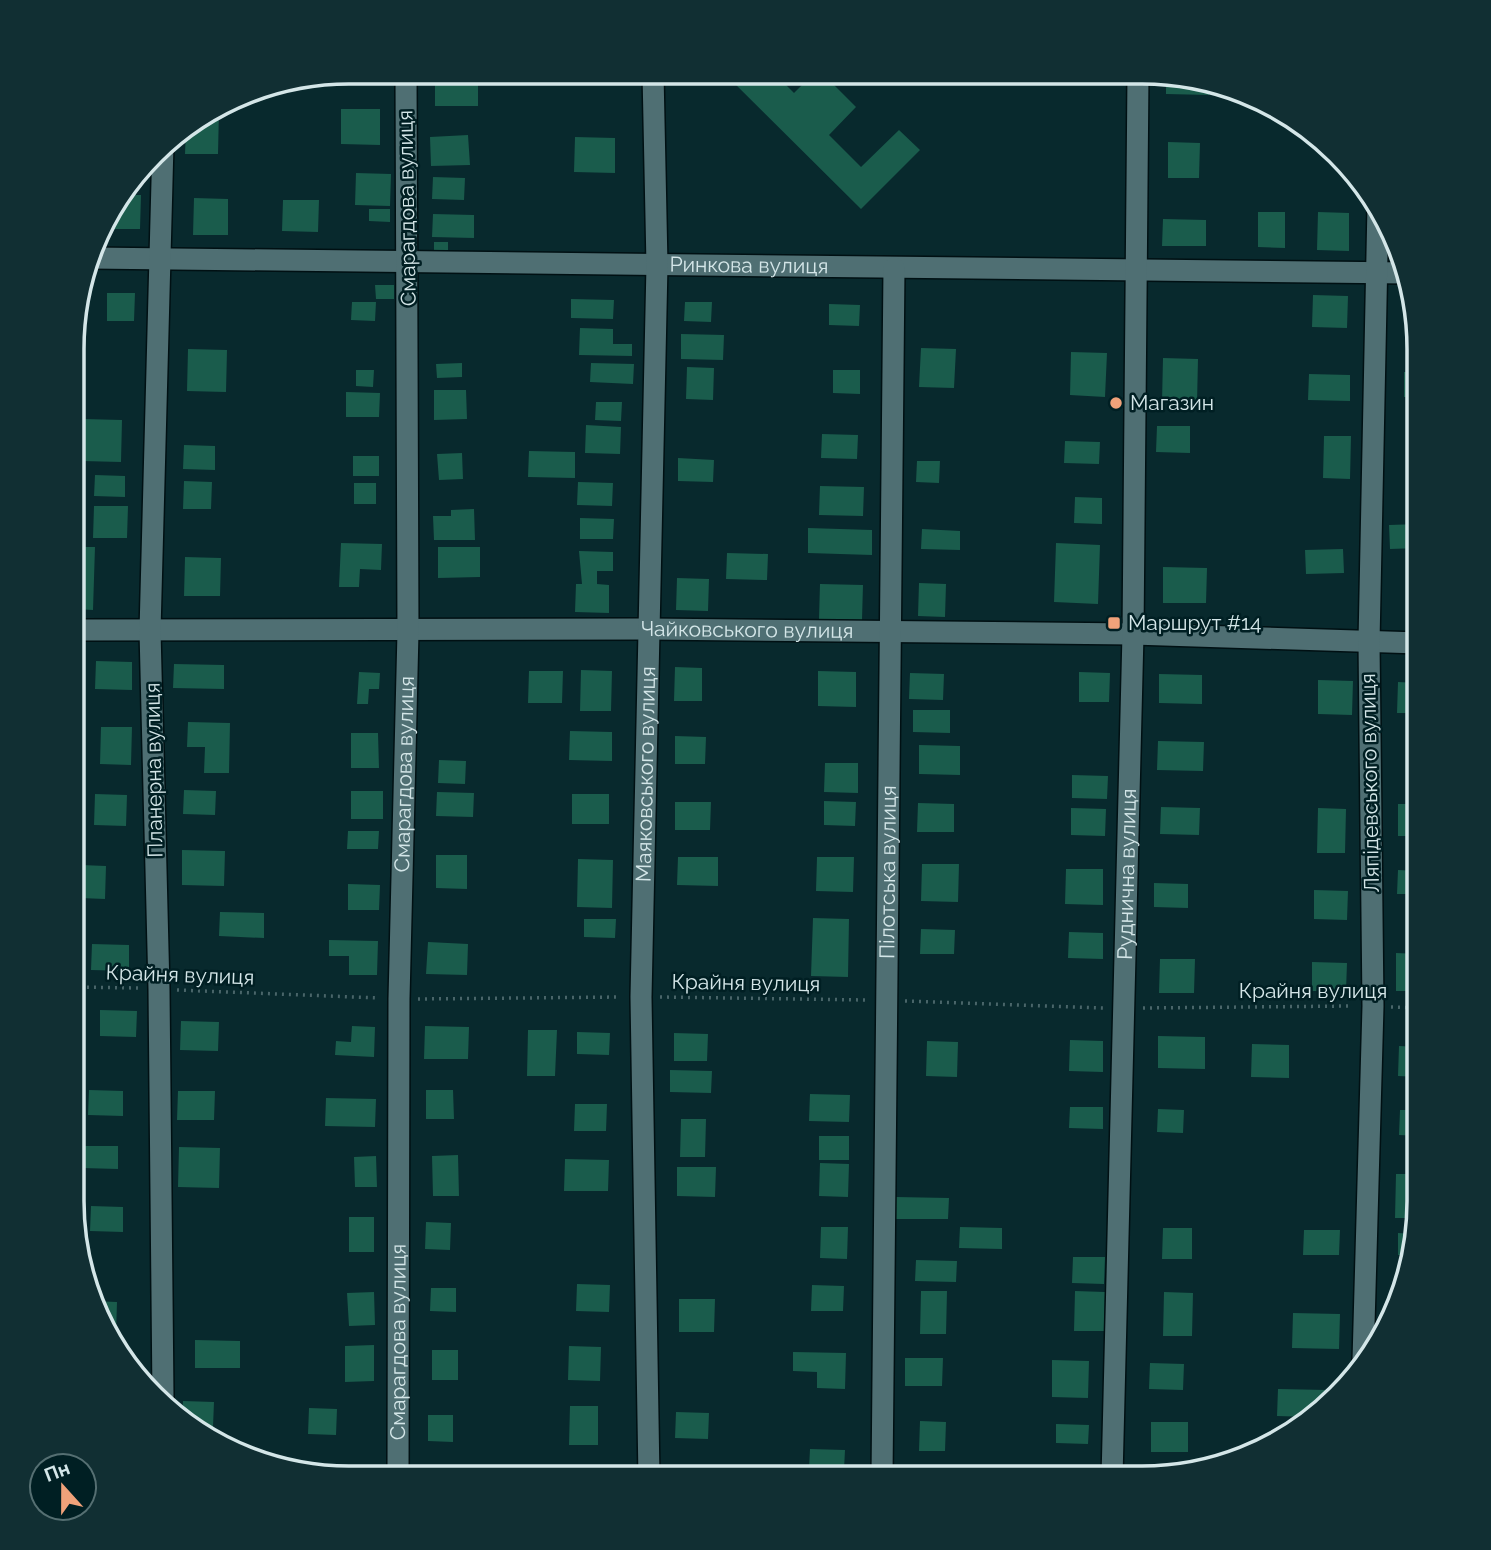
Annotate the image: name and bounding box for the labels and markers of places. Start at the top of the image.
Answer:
place label: Магазин [1130,390,1214,415]
marker: Магазин [1108,395,1124,411]
place label: Маршрут #14 [1128,610,1262,635]
marker: Маршрут #14 [1106,615,1122,631]

